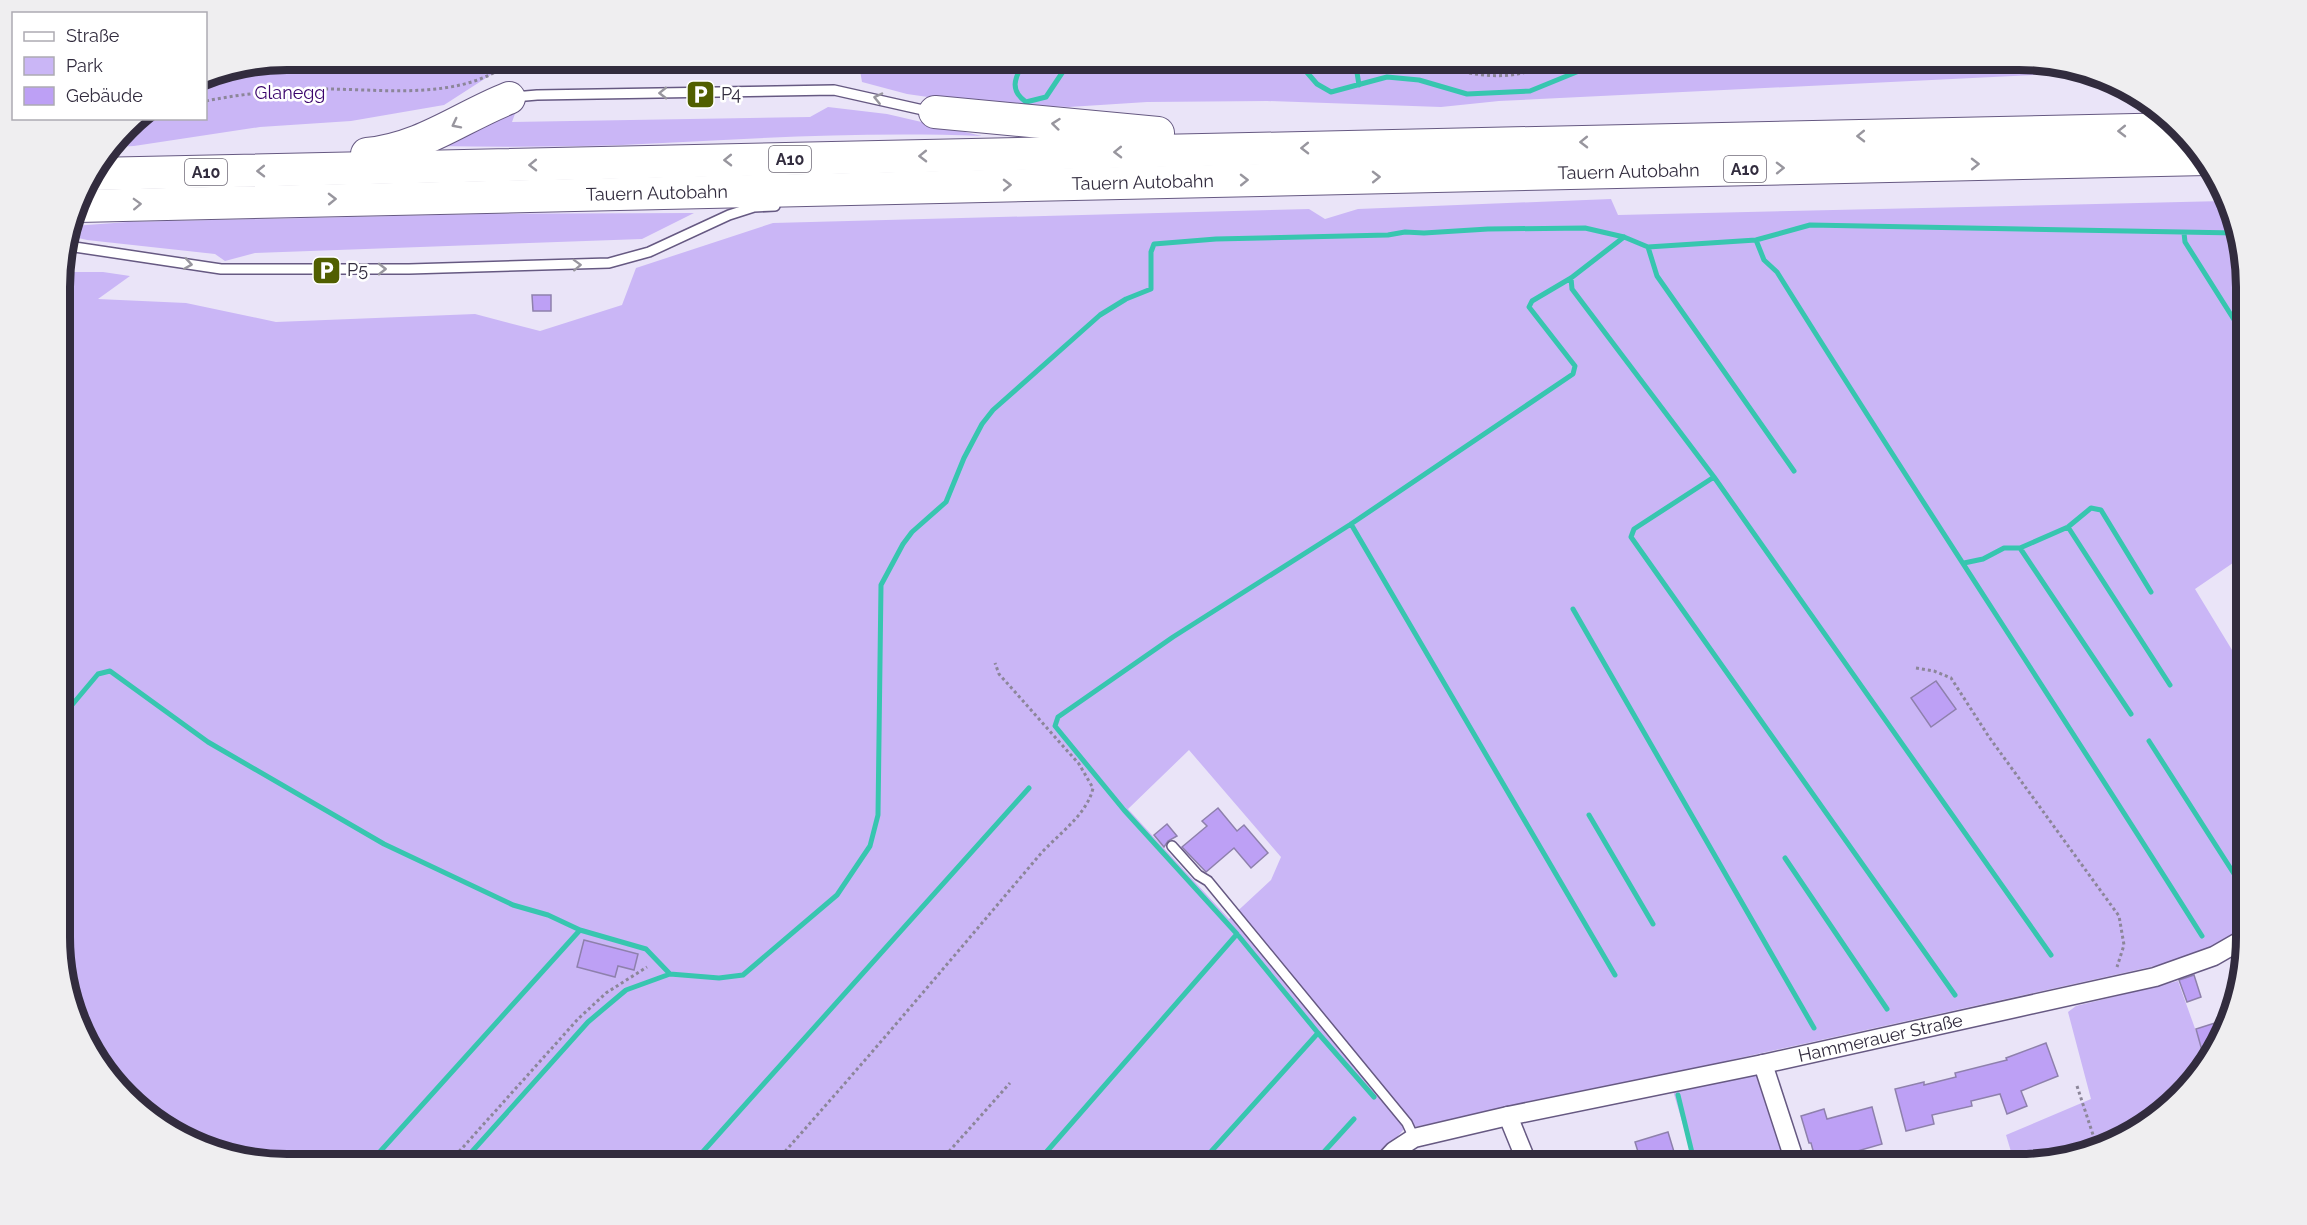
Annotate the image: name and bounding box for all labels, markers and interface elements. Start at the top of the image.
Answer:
legend [12,12,207,120]
text: Straße [66,25,120,46]
text: Park [66,55,103,76]
parking icon: P4 [684,78,716,110]
park label: Glanegg [255,82,325,103]
place label: P4 [721,83,741,104]
text: Gebäude [66,85,143,106]
one-way arrow [658,87,667,99]
one-way arrow [873,93,883,106]
one-way arrow [452,116,463,128]
one-way arrow [1051,119,1060,131]
one-way arrow [2118,124,2127,137]
one-way arrow [1857,130,1866,142]
one-way arrow [1580,136,1589,148]
one-way arrow [1301,141,1310,154]
one-way arrow [1113,145,1122,158]
road number: A10 [769,146,811,172]
one-way arrow [918,150,927,162]
one-way arrow [723,154,732,166]
road number: A10 [1724,156,1766,182]
one-way arrow [528,158,537,171]
one-way arrow [1971,158,1980,171]
road number: A10 [185,159,227,185]
street label: Tauern Autobahn [1557,159,1700,183]
one-way arrow [1776,162,1785,175]
one-way arrow [256,164,265,177]
street label: Tauern Autobahn [1071,170,1214,194]
one-way arrow [1371,171,1380,183]
one-way arrow [1240,173,1249,186]
one-way arrow [1003,179,1012,191]
street label: Tauern Autobahn [586,181,728,205]
one-way arrow [327,193,336,206]
one-way arrow [132,198,141,211]
parking icon: P5 [310,254,342,286]
one-way arrow [183,258,192,270]
one-way arrow [573,258,582,271]
place label: P5 [347,259,368,280]
one-way arrow [378,263,387,275]
street label: Hammerauer Straße [1796,1009,1965,1066]

